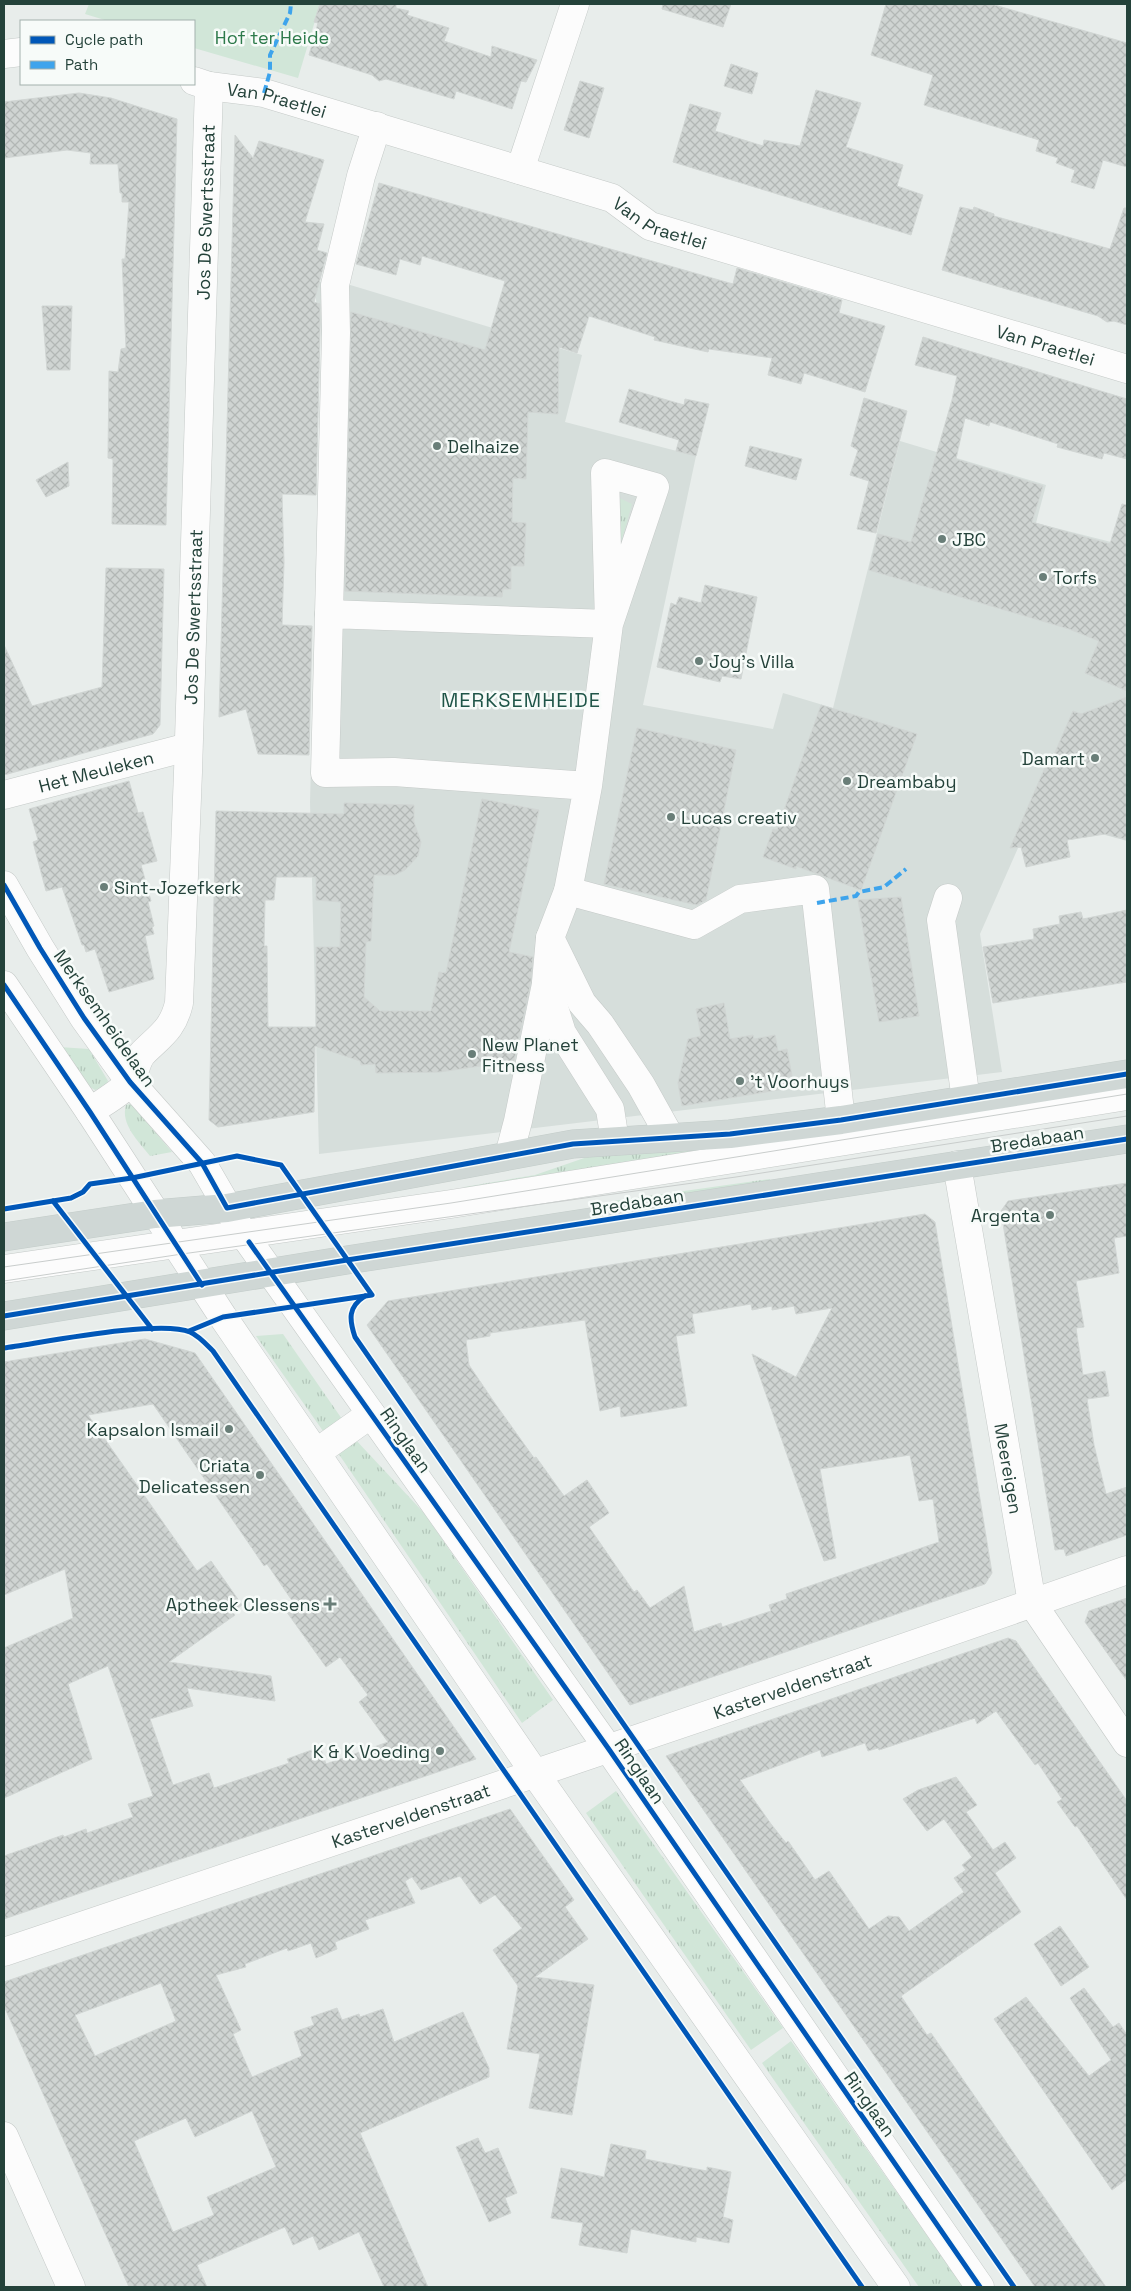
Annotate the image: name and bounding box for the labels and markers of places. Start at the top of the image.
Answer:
place label: Delhaize [447,435,519,458]
marker: Delhaize [431,440,443,452]
place label: JBC [952,528,986,551]
marker: JBC [936,533,948,545]
place label: Torfs [1053,566,1097,589]
marker: Torfs [1037,571,1049,583]
place label: Joy's Villa [709,650,794,673]
marker: Joy's Villa [693,655,705,667]
place label: Damart [1022,747,1085,770]
marker: Damart [1089,752,1101,764]
place label: Dreambaby [857,770,956,793]
marker: Dreambaby [841,775,853,787]
place label: Lucas creativ [681,806,797,829]
marker: Lucas creativ [665,811,677,823]
place label: Sint-Jozefkerk [114,876,241,899]
marker: Sint-Jozefkerk [98,881,110,893]
place label: New Planet Fitness [482,1033,579,1077]
marker: New Planet Fitness [466,1048,478,1060]
place label: 't Voorhuys [750,1070,849,1093]
marker: 't Voorhuys [734,1075,746,1087]
place label: Argenta [971,1204,1040,1227]
marker: Argenta [1044,1209,1056,1221]
place label: Kapsalon Ismail [87,1418,219,1441]
marker: Kapsalon Ismail [223,1423,235,1435]
place label: Criata Delicatessen [139,1454,250,1498]
marker: Criata Delicatessen [254,1469,266,1481]
place label: Aptheek Clessens [166,1593,320,1616]
marker: Aptheek Clessens [324,1598,336,1610]
place label: K & K Voeding [313,1740,430,1763]
marker: K & K Voeding [434,1745,446,1757]

